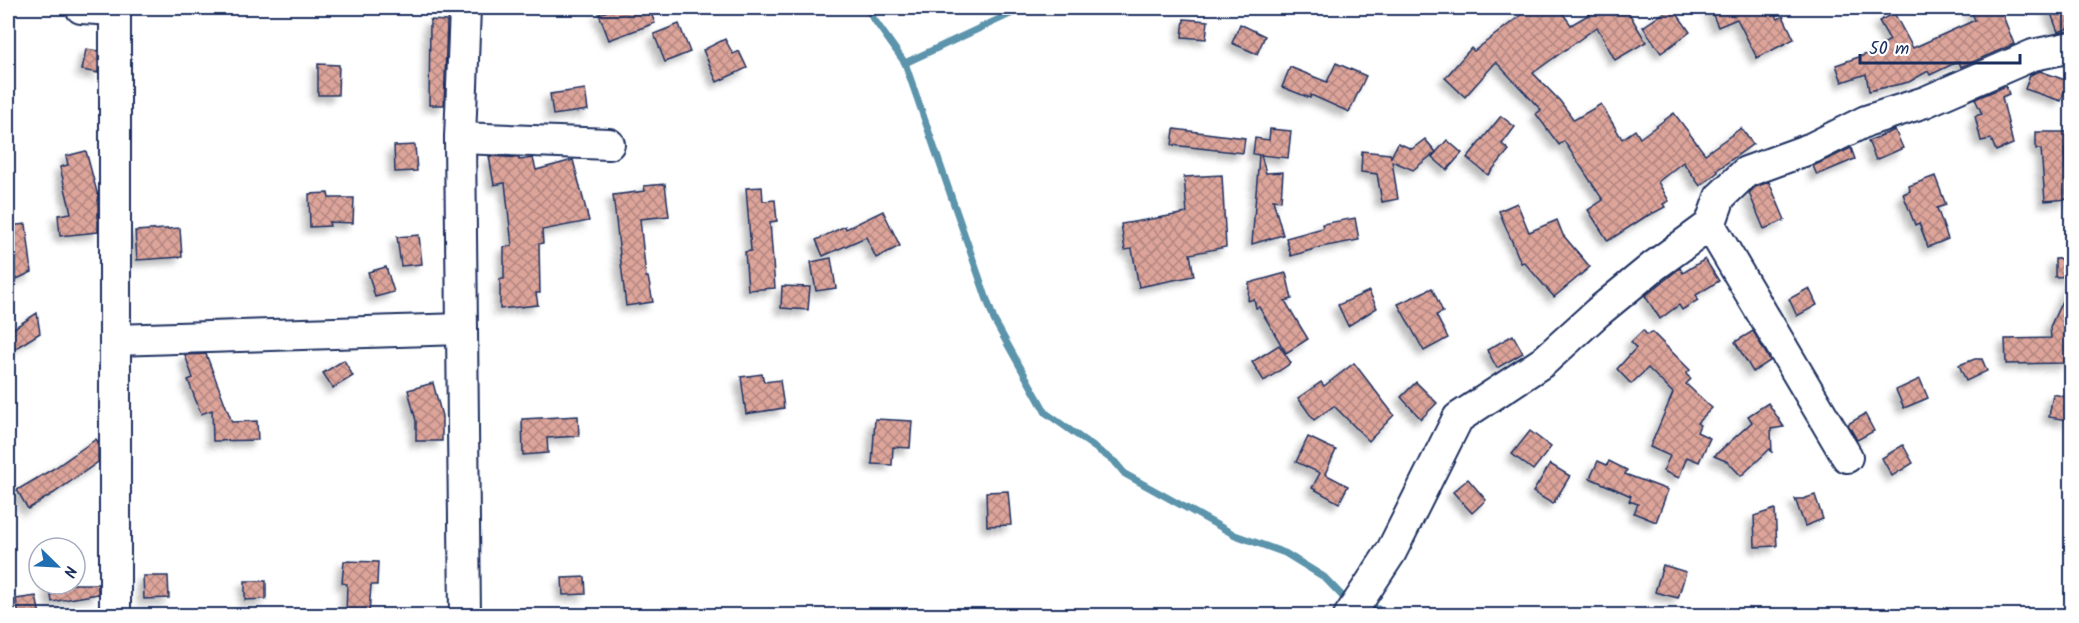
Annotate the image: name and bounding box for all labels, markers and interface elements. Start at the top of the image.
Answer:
scale bar [1860,27,2020,65]
text: 50 m [1869,35,1909,64]
north arrow [27,536,87,596]
text: N [56,562,83,581]

